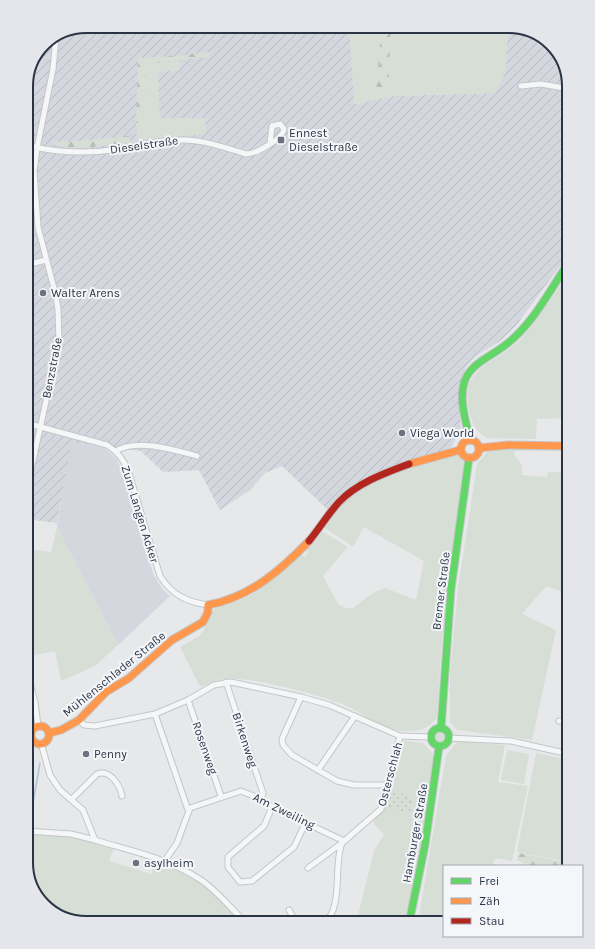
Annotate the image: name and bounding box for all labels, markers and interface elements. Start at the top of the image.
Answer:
place label: Ennest Dieselstraße [289,126,358,154]
street label: Dieselstraße [109,133,179,157]
marker: Ennest Dieselstraße [276,135,286,145]
place label: Walter Arens [51,286,120,300]
marker: Walter Arens [38,288,48,298]
street label: Benzstraße [39,336,65,400]
place label: Viega World [410,426,474,440]
marker: Viega World [397,428,407,438]
street label: Zum Langen Acker [118,464,162,565]
street label: Bremer Straße [429,551,453,631]
street label: Mühlenschlader Straße [60,628,168,720]
street label: Birkenweg [230,711,261,770]
street label: Rosenweg [189,720,221,777]
street label: Osterschlah [375,740,405,808]
place label: Penny [94,747,127,761]
marker: Penny [81,749,91,759]
street label: Hamburger Straße [399,782,431,884]
street label: Am Zweiling [251,790,318,832]
place label: asylheim [144,856,194,870]
marker: asylheim [131,858,141,868]
legend [443,865,583,937]
text: Frei [479,874,499,888]
text: Zäh [479,894,500,908]
text: Stau [479,914,505,928]

